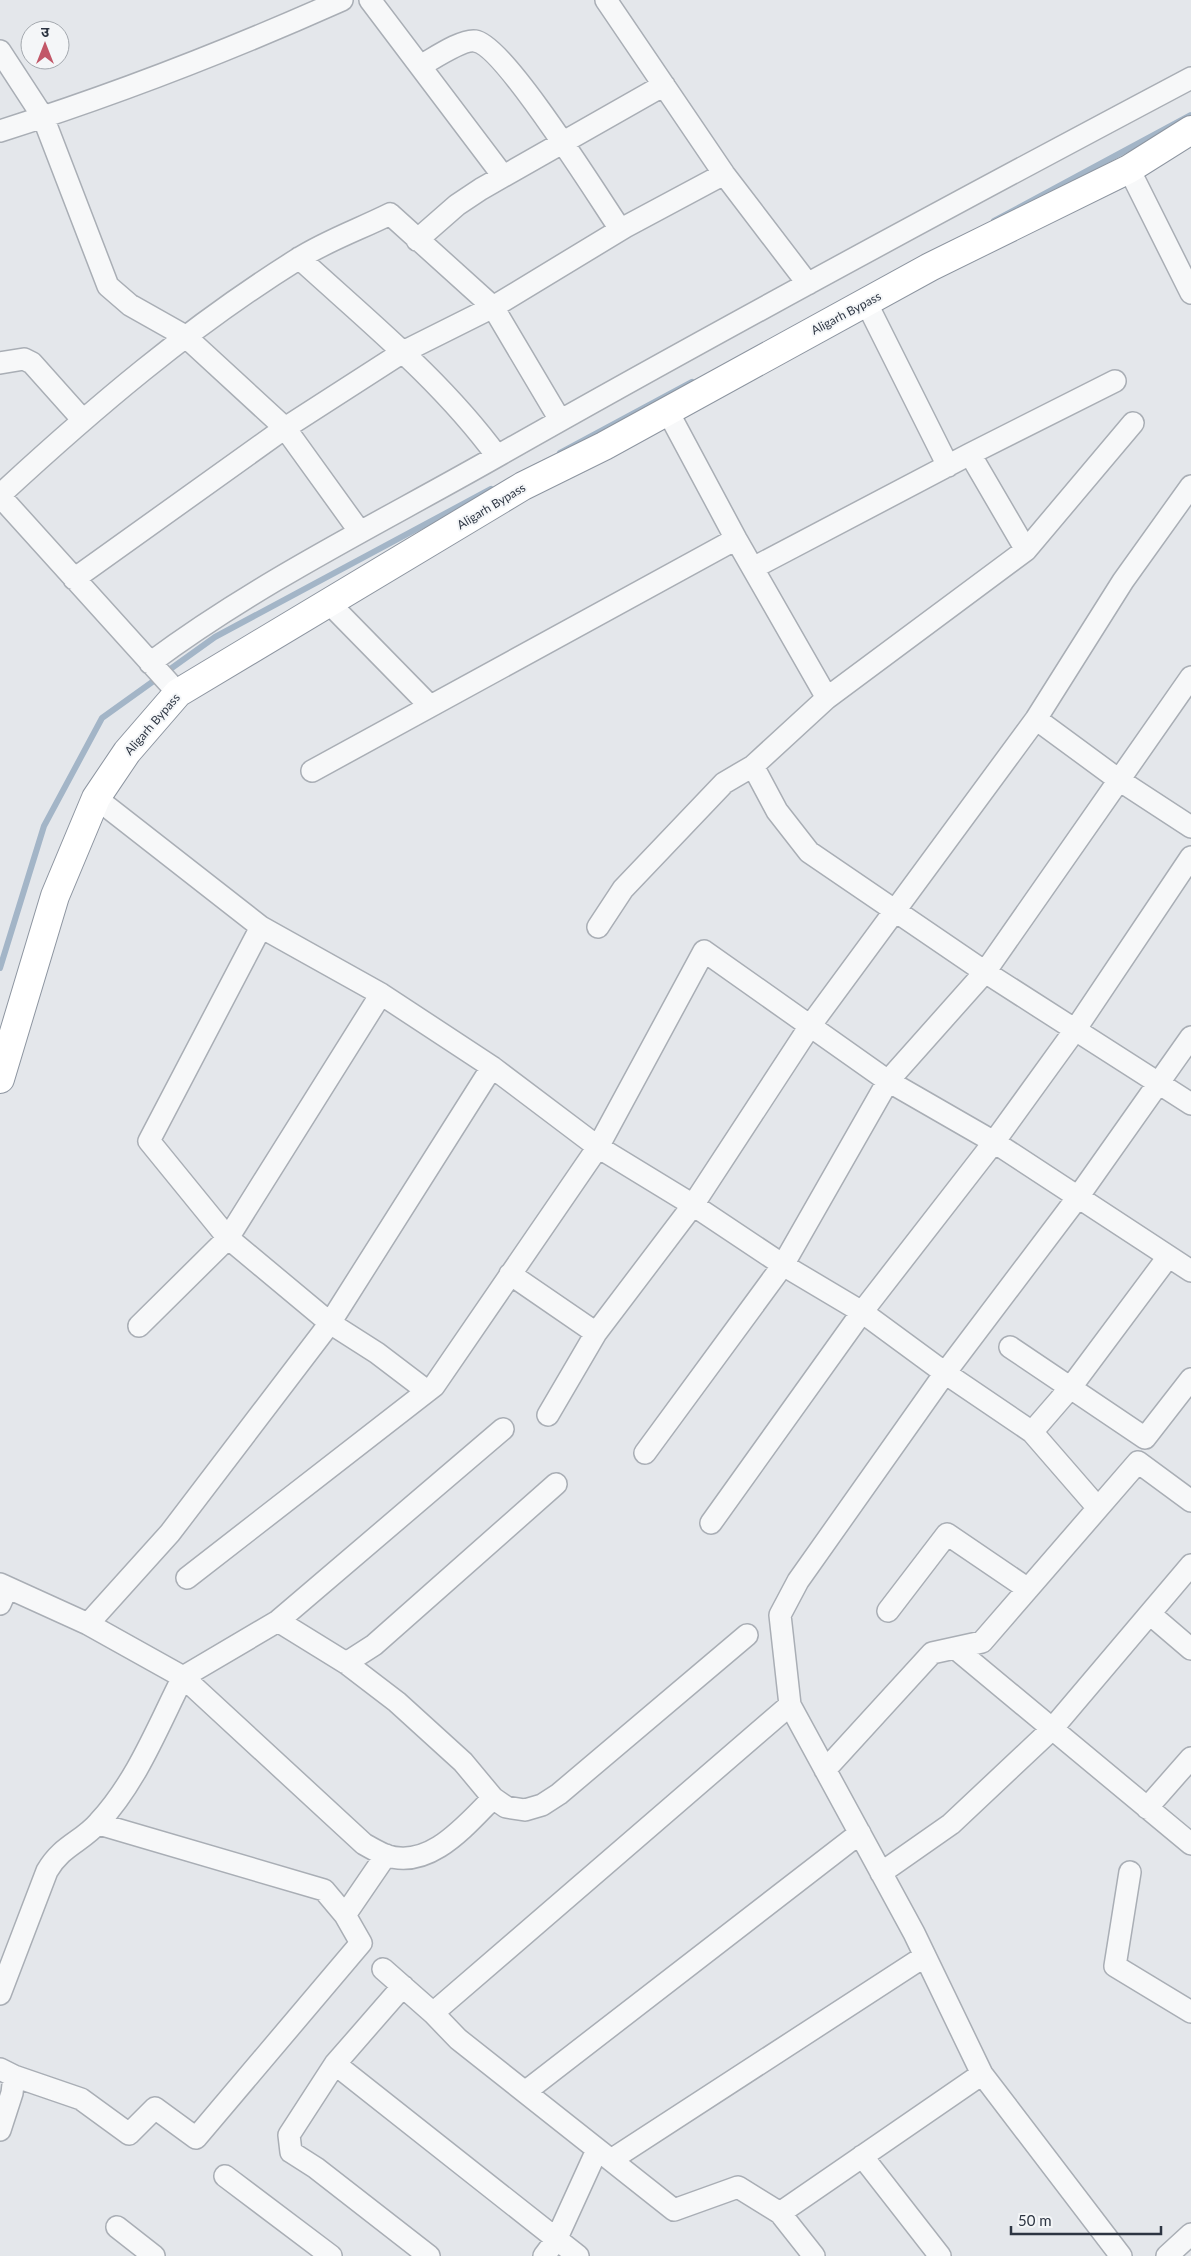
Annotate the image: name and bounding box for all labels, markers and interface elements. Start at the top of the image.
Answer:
north arrow [20,20,70,70]
text: उ [41,23,50,40]
street label: Aligarh Bypass [808,288,884,338]
street label: Aligarh Bypass [454,480,528,532]
street label: Aligarh Bypass [121,690,183,758]
scale bar [1011,2204,1161,2236]
text: 50 m [1018,2211,1052,2229]

